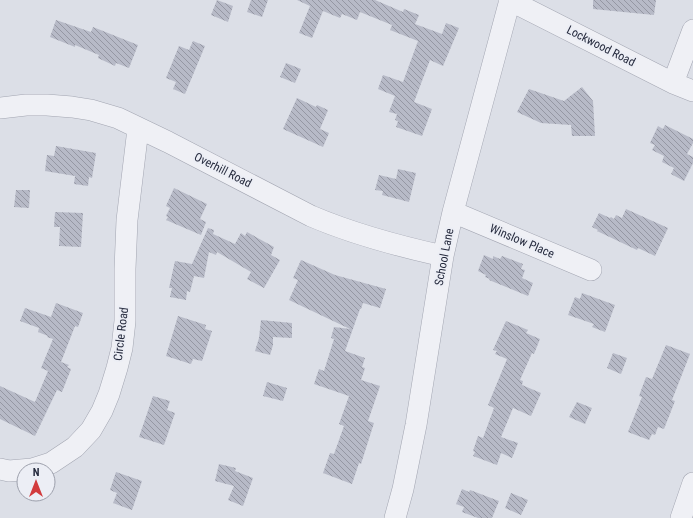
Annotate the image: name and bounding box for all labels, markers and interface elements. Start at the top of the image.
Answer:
street label: Lockwood Road [564,23,638,69]
street label: Overhill Road [192,150,254,190]
street label: Winslow Place [488,221,557,261]
street label: School Lane [432,227,456,287]
street label: Circle Road [111,306,131,362]
north arrow [16,462,56,502]
text: N [33,466,40,479]

